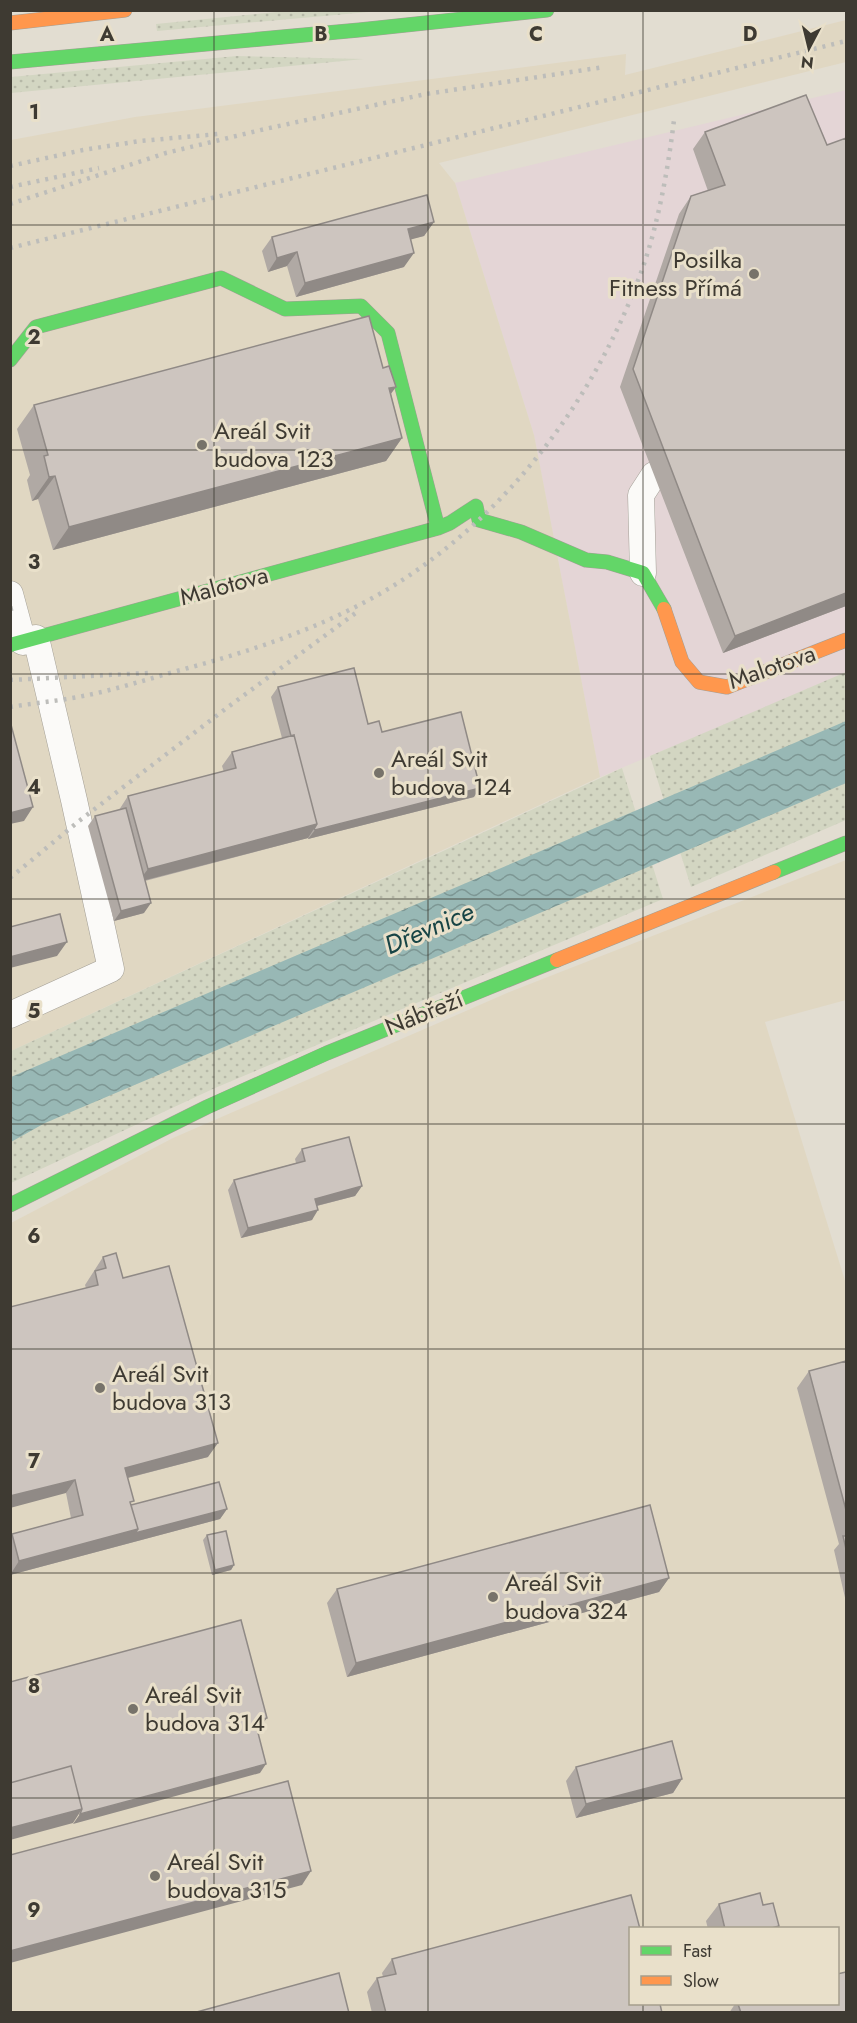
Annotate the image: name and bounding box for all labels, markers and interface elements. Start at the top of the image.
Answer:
north arrow [779,18,839,78]
text: A [99,20,115,49]
text: B [314,20,328,49]
text: C [529,20,543,49]
text: D [743,20,757,49]
text: N [800,50,815,75]
text: 1 [29,98,39,127]
place label: Posilka Fitness Přímá [609,242,742,305]
marker: Posilka Fitness Přímá [747,267,761,281]
text: 2 [27,323,41,352]
place label: Areál Svit budova 123 [214,413,334,476]
marker: Areál Svit budova 123 [195,438,209,452]
text: 3 [28,548,40,577]
street label: Malotova [176,557,272,614]
street label: Malotova [723,635,820,698]
place label: Areál Svit budova 124 [391,741,511,804]
marker: Areál Svit budova 124 [372,766,386,780]
text: 4 [27,773,41,802]
water label: Dřevnice [378,892,480,964]
street label: Nábřeží [380,981,469,1044]
text: 5 [28,997,41,1026]
text: 6 [27,1222,41,1251]
place label: Areál Svit budova 313 [112,1356,231,1419]
marker: Areál Svit budova 313 [93,1381,107,1395]
text: 7 [28,1447,41,1476]
place label: Areál Svit budova 324 [505,1565,628,1628]
marker: Areál Svit budova 324 [486,1590,500,1604]
text: 8 [28,1672,40,1701]
place label: Areál Svit budova 314 [145,1677,265,1740]
marker: Areál Svit budova 314 [126,1702,140,1716]
place label: Areál Svit budova 315 [167,1844,286,1907]
marker: Areál Svit budova 315 [148,1869,162,1883]
text: 9 [27,1896,41,1925]
legend [629,1927,839,2005]
text: Fast [683,1938,712,1964]
text: Slow [683,1968,720,1994]

